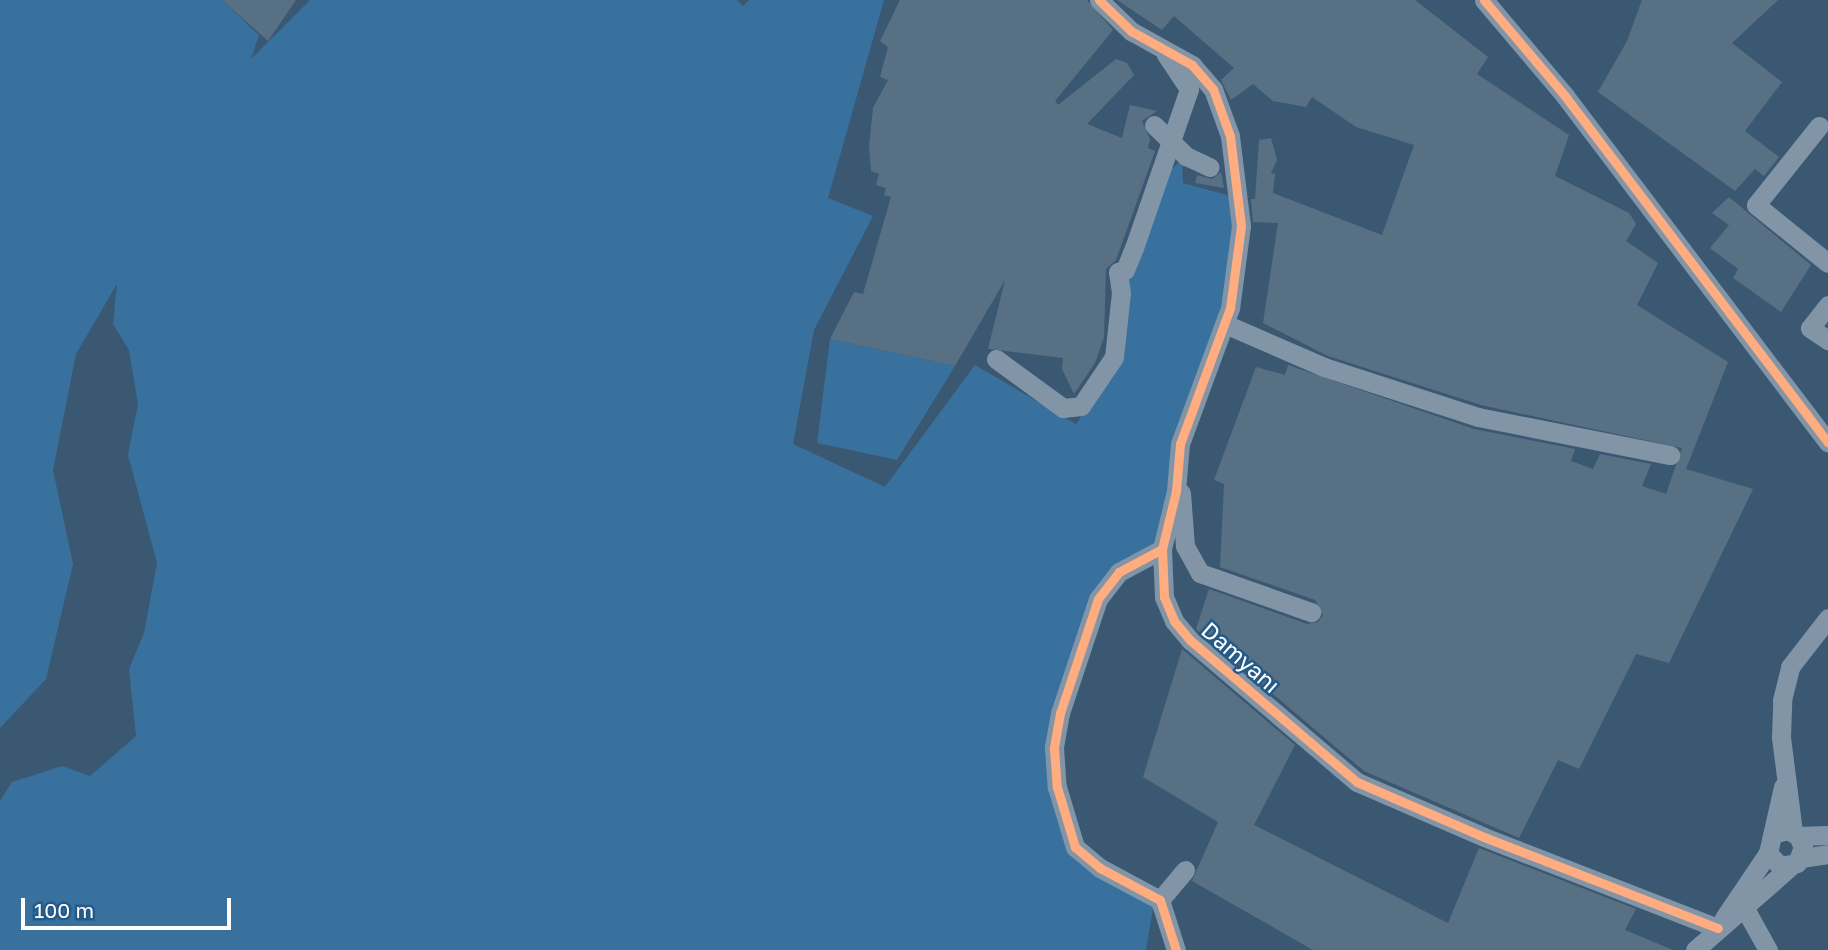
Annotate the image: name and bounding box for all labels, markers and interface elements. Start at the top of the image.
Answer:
street label: Damyanı [1196,616,1286,698]
scale bar [24,884,234,928]
text: 100 m [34,897,94,923]

